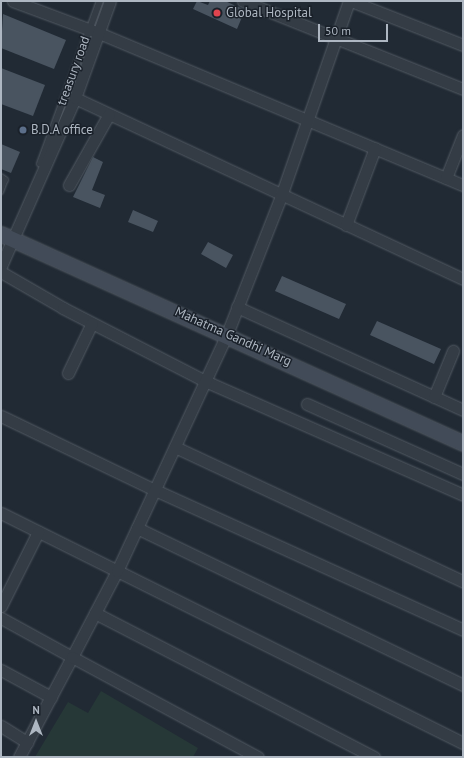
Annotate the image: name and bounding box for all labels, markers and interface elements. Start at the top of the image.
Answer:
place label: Global Hospital [226,5,312,21]
marker: Global Hospital [211,7,223,19]
scale bar [320,16,390,42]
text: 50 m [325,23,351,38]
street label: treasury road [54,34,94,108]
place label: B.D.A office [31,122,93,138]
marker: B.D.A office [18,125,28,135]
street label: Mahatma Gandhi Marg [172,304,294,370]
north arrow [16,702,56,742]
text: N [32,703,40,717]

